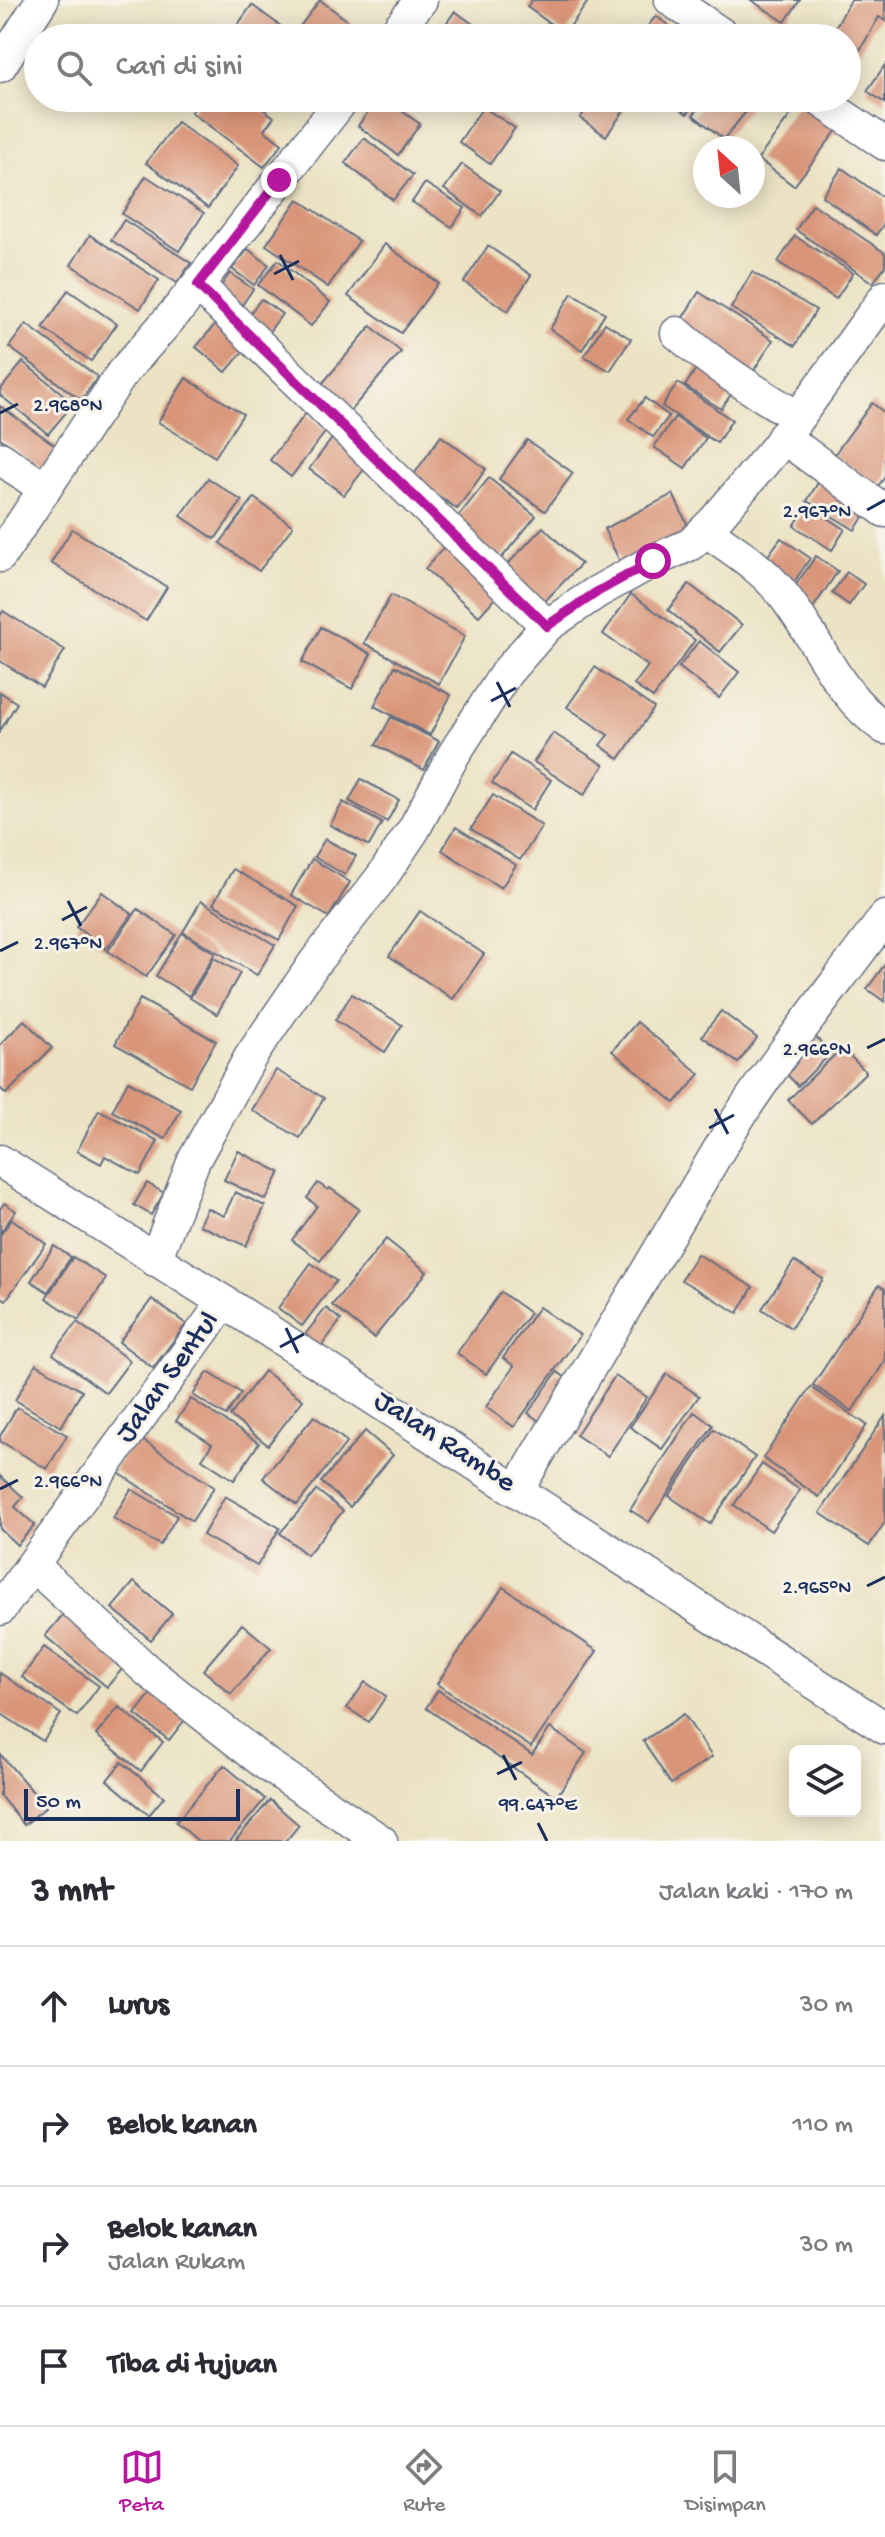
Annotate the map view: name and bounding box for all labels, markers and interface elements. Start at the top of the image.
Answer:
search box [24,24,861,112]
icon: search [52,46,96,90]
text: Cari di sini [116,51,243,86]
north arrow [693,136,765,208]
route end [261,162,297,198]
text: 2.968°N [33,396,103,419]
text: 2.967°N [783,502,851,525]
route start [635,543,671,579]
text: 2.967°N [34,934,102,957]
text: 2.966°N [783,1040,851,1063]
street label: Jalan Sentul [110,1306,228,1450]
street label: Jalan Rambe [366,1384,522,1502]
text: 2.966°N [34,1472,102,1495]
text: 2.965°N [783,1578,851,1601]
map controls [789,1745,861,1817]
button: layers [789,1745,861,1817]
scale bar [24,1785,240,1821]
text: 50 m [36,1790,81,1816]
text: 99.647°E [498,1795,578,1818]
text: 3 mnt [32,1873,112,1913]
text: Jalan kaki · 170 m [659,1878,853,1909]
icon: ahead [32,1984,76,2028]
text: Lurus [108,1989,169,2024]
text: 30 m [800,1991,853,2022]
icon: right [32,2104,76,2148]
text: Belok kanan [108,2109,257,2144]
text: 110 m [793,2111,853,2142]
text: Belok kanan [108,2213,257,2248]
icon: right [32,2224,76,2268]
text: 30 m [800,2231,853,2262]
text: Jalan Rukam [108,2248,245,2279]
icon: arrive [32,2344,76,2388]
text: Tiba di tujuan [108,2349,277,2384]
tab: Peta [119,2445,164,2519]
tab: Rute [402,2445,446,2519]
tab: Disimpan [685,2445,766,2519]

